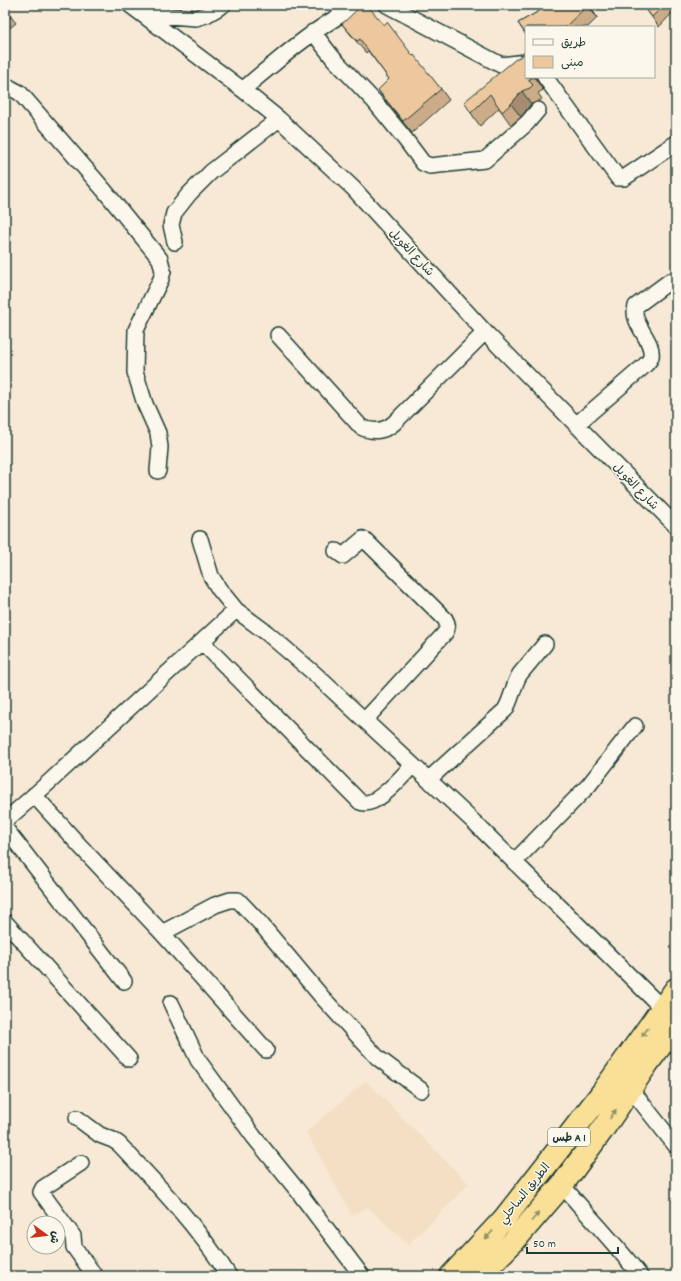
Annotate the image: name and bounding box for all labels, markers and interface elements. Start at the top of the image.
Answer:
legend [525,26,655,78]
text: طريق [561,35,586,52]
text: مبنى [561,55,584,72]
street label: شارع الغويل [384,225,437,281]
street label: شارع الغويل [608,460,662,514]
one-way arrow [641,1027,649,1037]
one-way arrow [609,1108,617,1119]
road number: طس A 1 [548,1128,590,1146]
street label: الطريق الساحلي [495,1160,556,1229]
one-way arrow [530,1212,539,1222]
north arrow [26,1215,66,1255]
text: ش [44,1229,63,1245]
scale bar [527,1229,618,1255]
one-way arrow [485,1230,494,1240]
text: 50 m [533,1236,556,1253]

